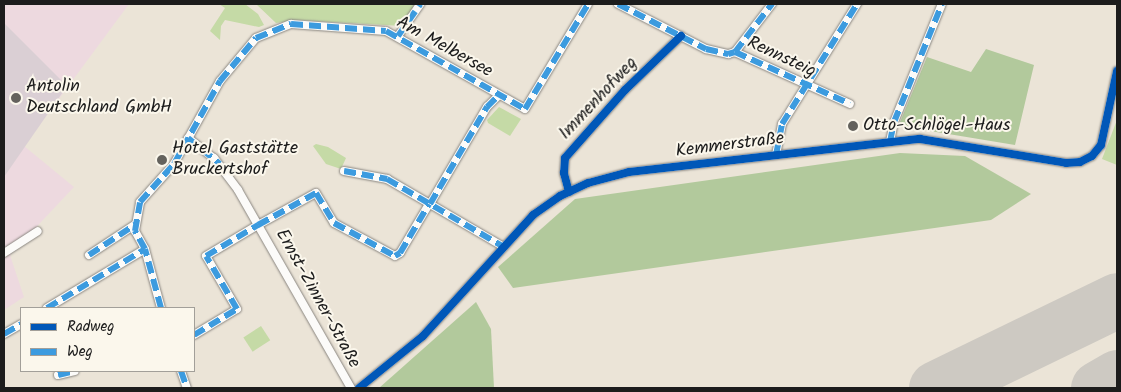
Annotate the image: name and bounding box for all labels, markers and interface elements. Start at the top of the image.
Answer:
street label: Am Melbersee [392,13,496,83]
street label: Rennsteig [743,33,819,83]
street label: Immenhofweg [555,53,643,145]
place label: Antolin Deutschland GmbH [26,77,172,120]
marker: Antolin Deutschland GmbH [10,92,22,104]
place label: Otto-Schlögel-Haus [863,115,1010,137]
marker: Otto-Schlögel-Haus [847,120,859,132]
street label: Kemmerstraße [675,129,785,163]
place label: Hotel Gaststätte Bruckertshof [172,139,298,182]
marker: Hotel Gaststätte Bruckertshof [156,154,168,166]
street label: Ernst-Zinner-Straße [270,226,364,372]
legend [20,307,195,372]
text: Radweg [67,315,114,339]
text: Weg [67,340,93,364]

